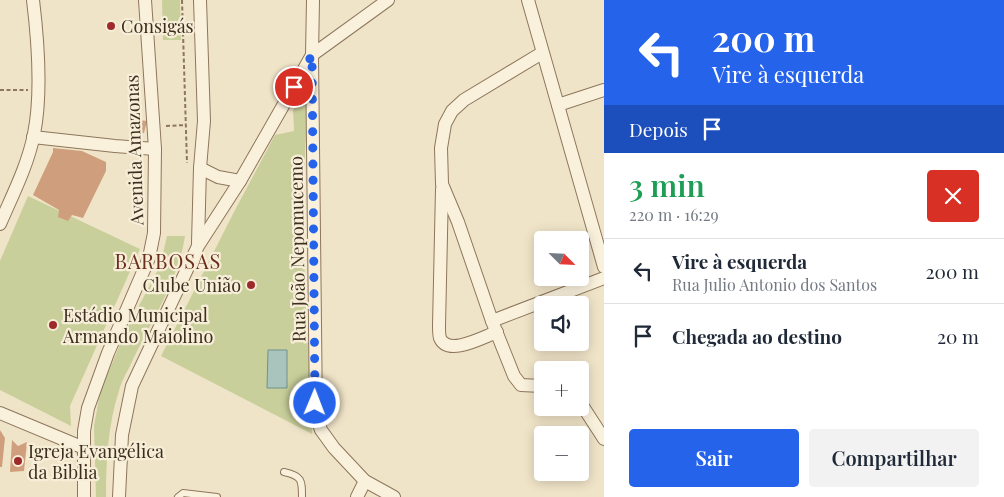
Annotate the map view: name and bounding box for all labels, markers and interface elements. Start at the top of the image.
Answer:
place label: Consigás [121,14,194,38]
text: 200 m [712,14,815,61]
marker: Consigás [105,20,117,32]
icon: left [629,20,694,85]
text: Vire à esquerda [712,59,864,89]
pin [273,66,315,108]
icon: arrive [280,73,308,101]
street label: Avenida Amazonas [119,74,149,227]
icon: arrive [698,115,726,143]
text: Depois [629,116,688,142]
street label: Rua João Nepomucemo [283,156,311,342]
text: 3 min [629,165,705,205]
button: close [927,170,979,222]
text: 220 m · 16:29 [629,204,719,225]
north arrow [534,231,589,286]
map controls [534,231,589,481]
district label: BARBOSAS [115,247,221,274]
text: Vire à esquerda [672,248,807,274]
icon: left [629,257,657,285]
text: 200 m [925,258,979,284]
place label: Clube União [142,273,241,297]
text: Rua Julio Antonio dos Santos [672,274,877,295]
marker: Clube União [245,279,257,291]
button: sound [534,296,589,351]
place label: Estádio Municipal Armando Maiolino [62,303,214,348]
marker: Estádio Municipal Armando Maiolino [47,319,59,331]
icon: arrive [629,322,657,350]
text: Chegada ao destino [672,323,842,349]
text: 20 m [937,323,979,349]
button: + [534,361,589,416]
position arrow [288,376,340,428]
button: − [534,426,589,481]
button: Sair [629,429,799,487]
button: Compartilhar [809,429,979,487]
place label: Igreja Evangélica da Biblia [28,439,164,484]
marker: Igreja Evangélica da Biblia [12,455,24,467]

